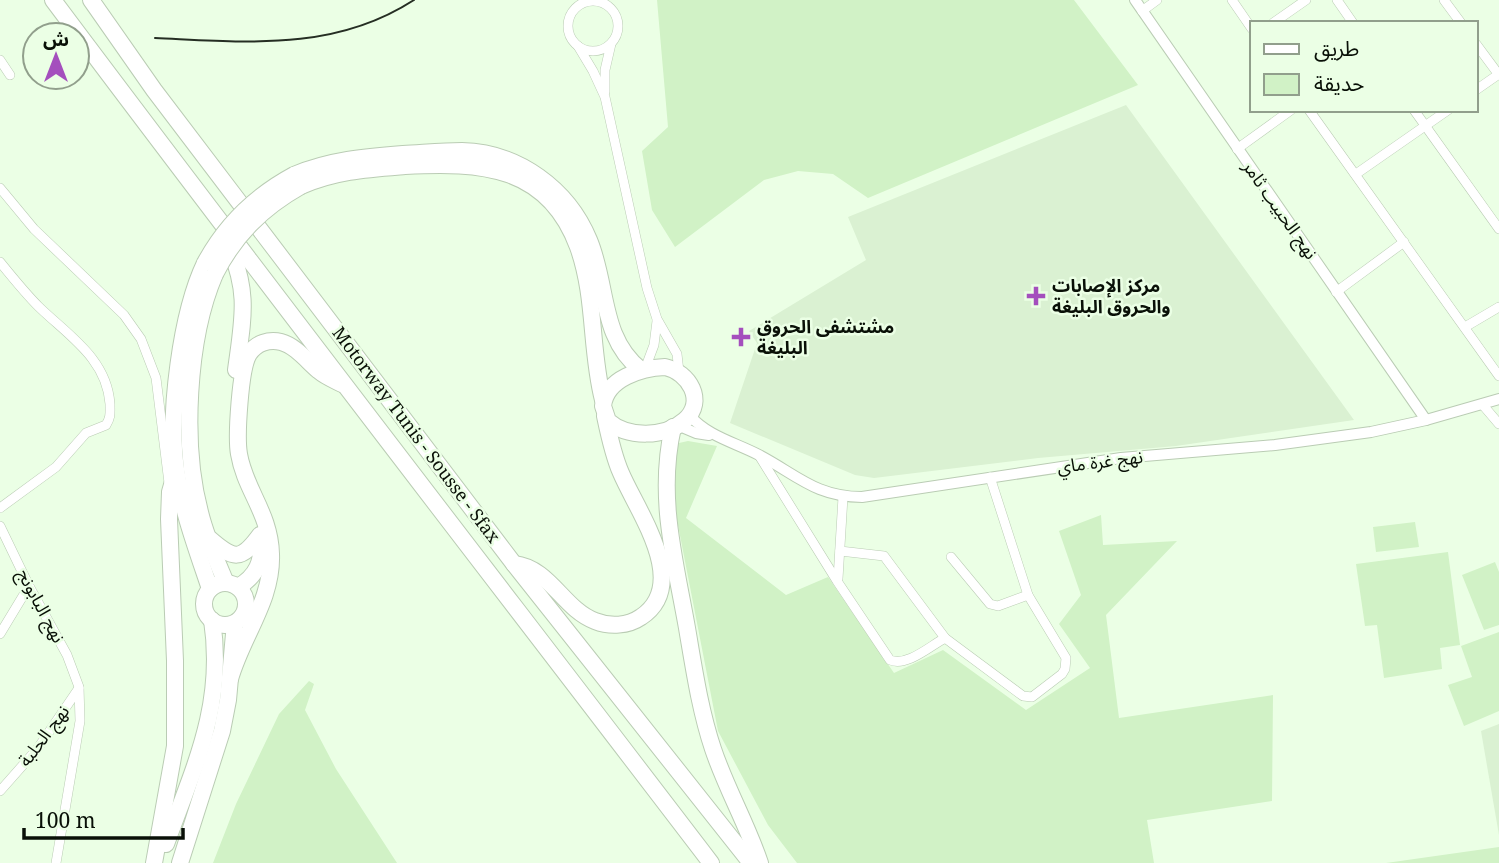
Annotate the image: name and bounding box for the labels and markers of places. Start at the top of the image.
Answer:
place label: مركز الإصابات والحروق البليغة [1052,273,1170,318]
marker: مركز الإصابات والحروق البليغة [1026,286,1046,306]
place label: مشتشفى الحروق البليغة [757,314,894,359]
marker: مشتشفى الحروق البليغة [731,327,751,347]

